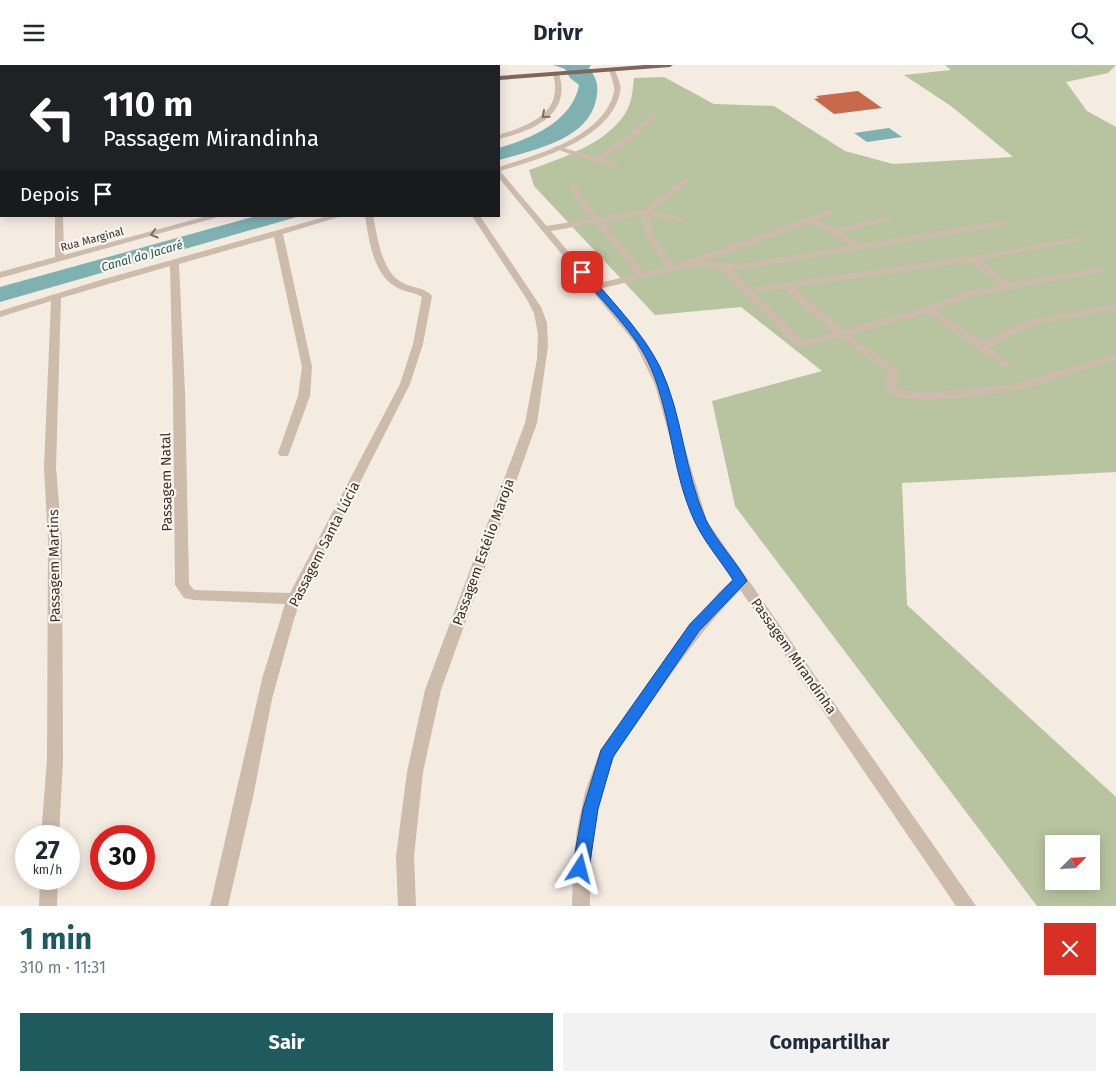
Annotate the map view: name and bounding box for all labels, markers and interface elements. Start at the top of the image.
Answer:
icon: menu [20,19,48,47]
text: Drivr [533,19,583,46]
icon: search [1068,19,1096,47]
text: 110 m [103,83,193,125]
icon: left [20,85,85,150]
one-way arrow [542,110,551,118]
text: Passagem Mirandinha [103,125,319,152]
icon: arrive [89,180,117,208]
text: Depois [20,183,79,206]
street label: Rua Marginal [59,225,125,254]
one-way arrow [150,228,158,238]
water label: Canal do Jacaré [100,238,184,274]
pin [561,251,603,293]
icon: arrive [568,258,596,286]
street label: Passagem Natal [157,432,176,532]
street label: Passagem Estélio Maroja [449,476,518,628]
street label: Passagem Santa Lúcia [285,479,363,610]
street label: Passagem Martins [45,509,64,623]
street label: Passagem Mirandinha [747,595,840,717]
speed limit sign: 30 [90,825,155,890]
north arrow [1045,835,1100,890]
map controls [1045,835,1100,890]
text: 27 [35,836,60,866]
position arrow [553,842,605,894]
text: km/h [33,863,62,877]
text: 1 min [20,921,92,957]
button: close [1044,923,1096,975]
text: 310 m · 11:31 [20,958,106,977]
button: Sair [20,1013,553,1071]
button: Compartilhar [563,1013,1096,1071]

